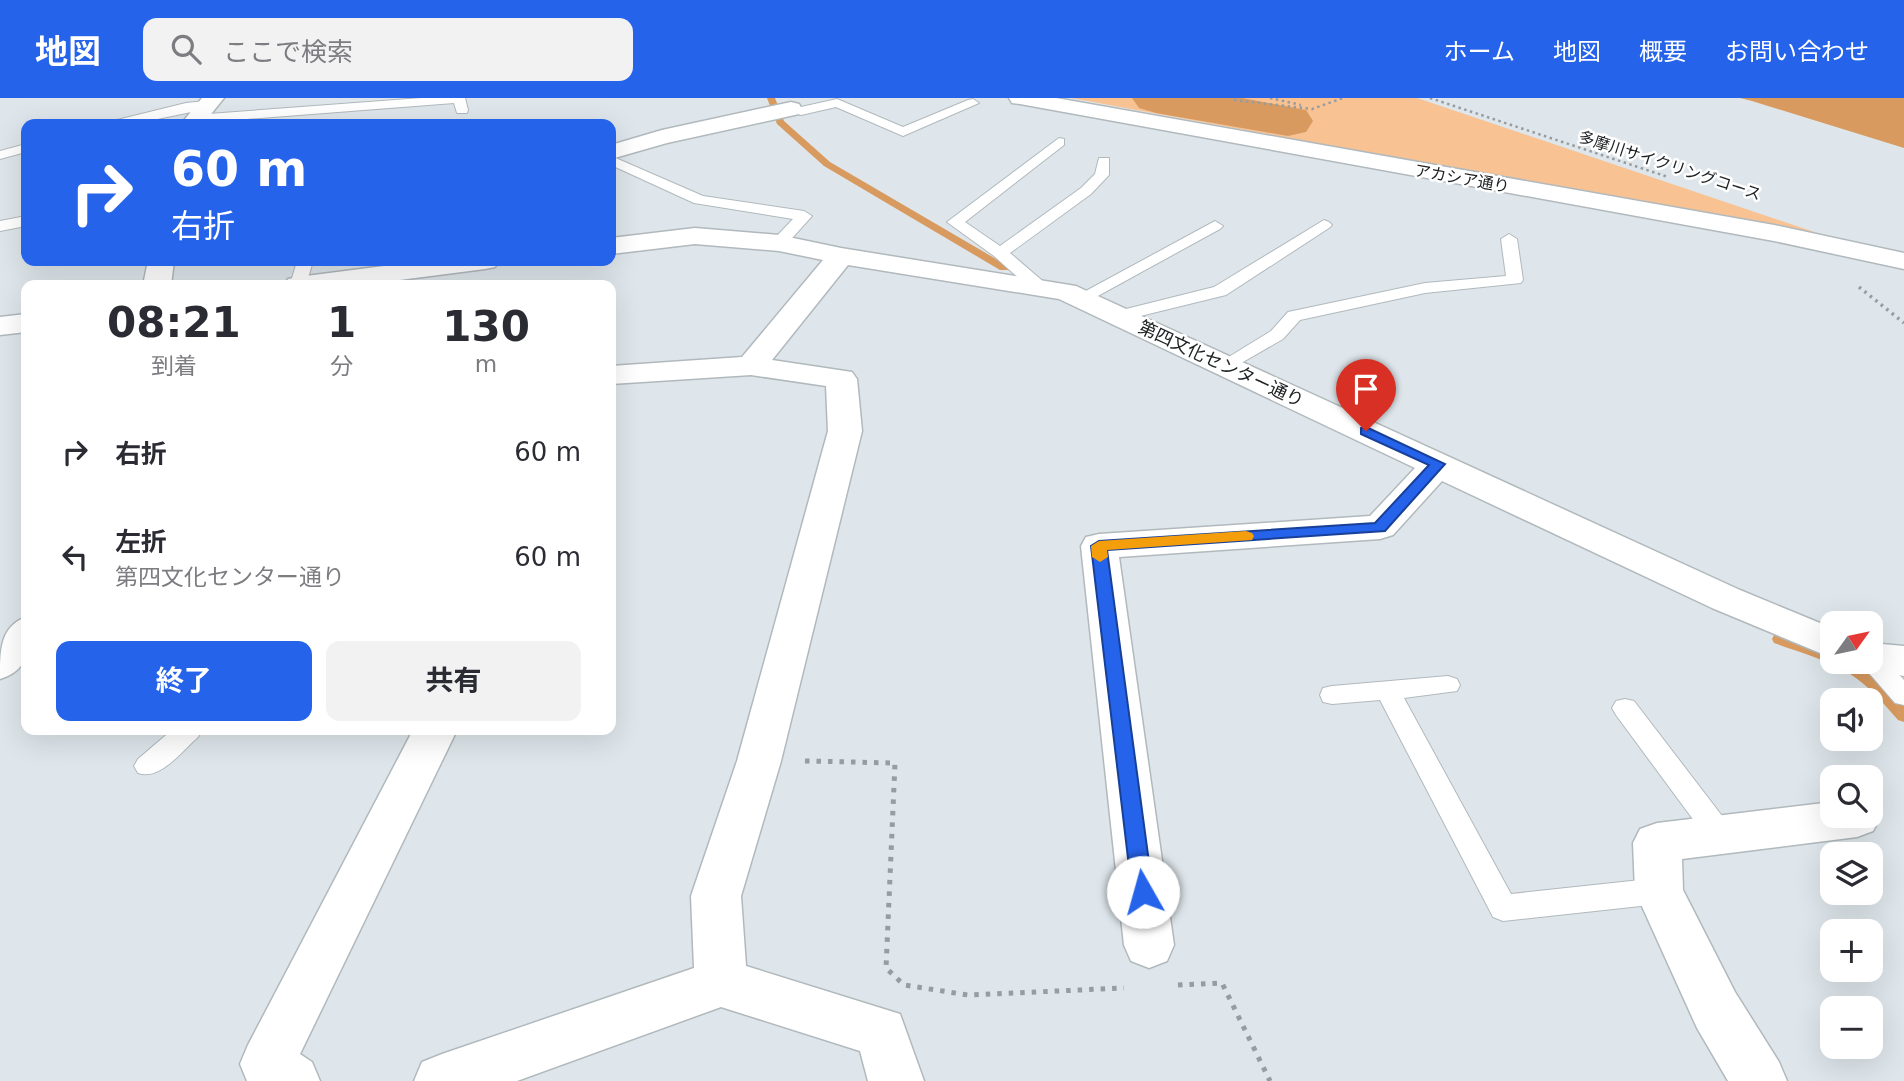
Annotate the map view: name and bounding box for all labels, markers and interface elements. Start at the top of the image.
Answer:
search box [143,18,633,81]
icon: search [167,30,205,68]
text: 地図 [35,32,101,71]
text: ここで検索 [223,37,353,67]
text: ホーム [1444,38,1515,66]
text: 地図 [1553,38,1601,66]
text: 概要 [1639,38,1687,66]
text: お問い合わせ [1725,38,1869,66]
street label: 多摩川サイクリングコース [1576,127,1764,204]
text: 60 m [171,141,307,198]
icon: right [56,147,147,238]
street label: アカシア通り [1413,161,1511,196]
text: 右折 [171,207,235,245]
text: 08:21 [107,298,241,347]
text: 1 [327,298,356,347]
text: 130 [442,302,530,351]
street label: 第四文化センター通り [1135,316,1307,411]
text: m [475,351,497,377]
text: 到着 [151,353,197,379]
text: 分 [330,353,353,379]
pin [1336,359,1396,431]
icon: arrive [1347,370,1385,408]
icon: right [56,433,94,471]
text: 60 m [514,437,581,467]
text: 右折 [115,439,167,469]
text: 左折 [115,527,167,557]
icon: left [56,538,94,576]
text: 60 m [514,542,581,572]
text: 第四文化センター通り [115,564,345,590]
north arrow [1820,611,1883,674]
map controls [1820,611,1883,1059]
button: 終了 [56,641,312,721]
button: 共有 [326,641,581,721]
button: sound [1820,688,1883,751]
button: search [1820,765,1883,828]
button: layers [1820,842,1883,905]
position arrow [1106,855,1180,929]
button: + [1820,919,1883,982]
button: − [1820,996,1883,1059]

